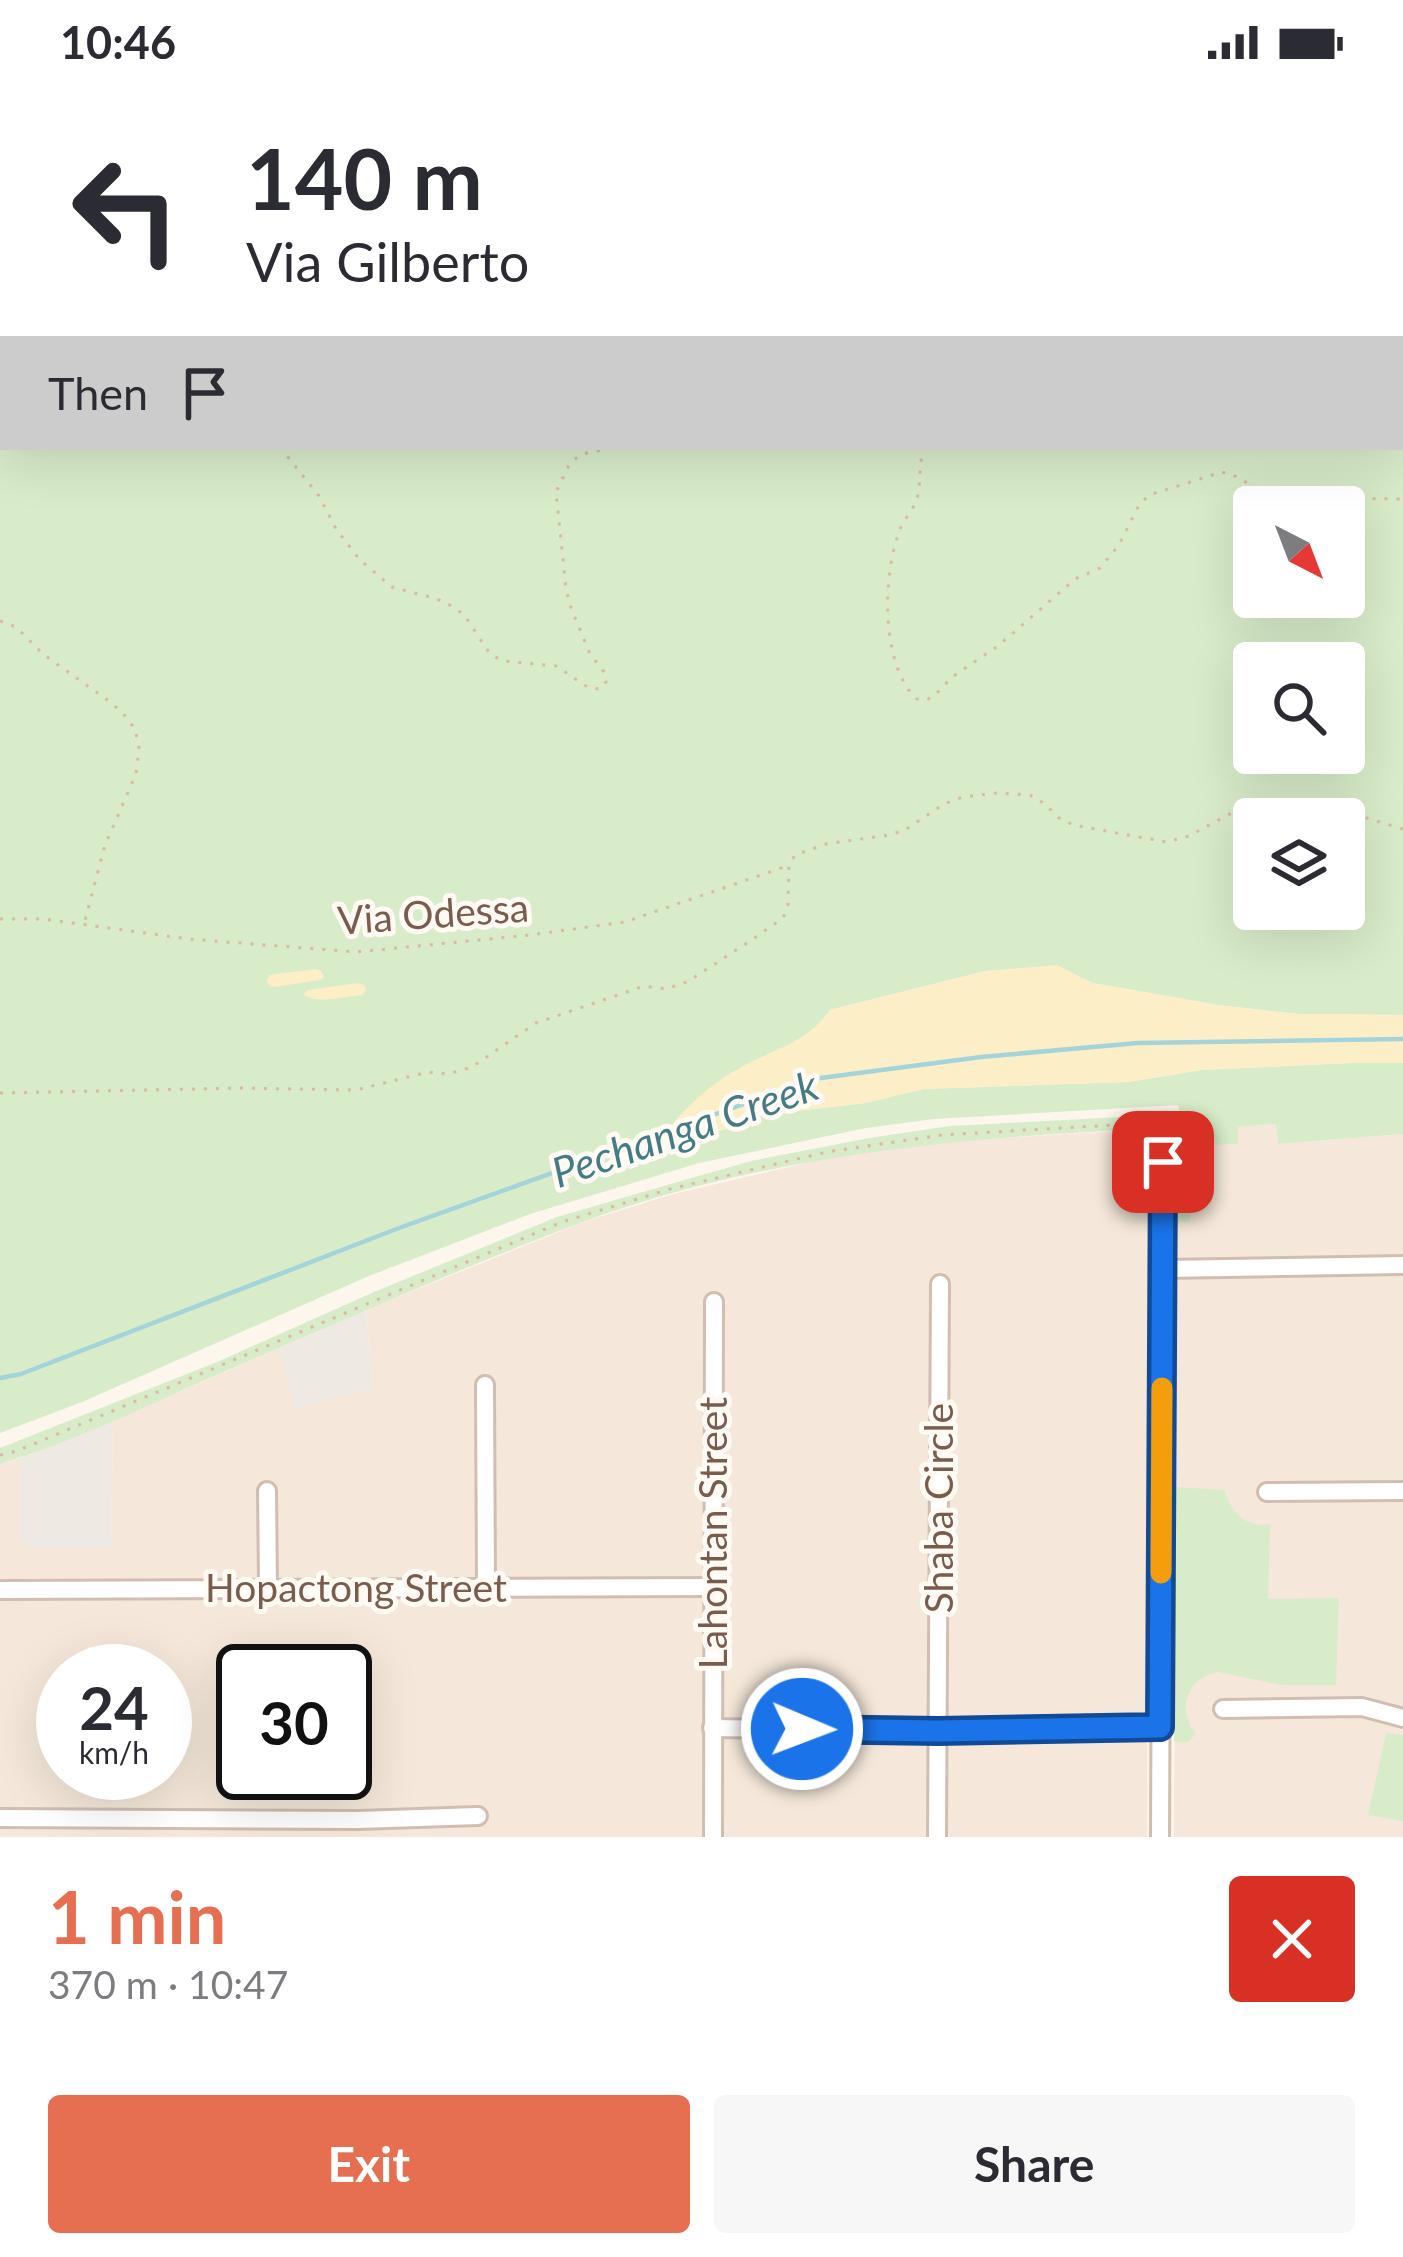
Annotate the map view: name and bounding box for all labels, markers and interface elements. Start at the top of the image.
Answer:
text: 10:46 [60,15,176,69]
text: 140 m [246,127,483,228]
icon: left [48,132,204,288]
text: Via Gilberto [246,229,529,294]
icon: arrive [172,360,238,426]
text: Then [48,366,148,420]
north arrow [1233,486,1365,618]
map controls [1233,486,1365,930]
button: search [1233,642,1365,774]
button: layers [1233,798,1365,930]
street label: Via Odessa [336,883,530,943]
water label: Pechanga Creek [545,1059,825,1197]
pin [1112,1111,1214,1213]
icon: arrive [1130,1129,1196,1195]
street label: Lahontan Street [689,1397,735,1669]
street label: Shaba Circle [915,1403,961,1613]
street label: Hopactong Street [205,1564,507,1610]
speed limit sign: 30 [216,1644,372,1800]
position arrow [739,1666,865,1792]
text: 24 [79,1671,149,1743]
text: km/h [79,1734,149,1770]
text: 1 min [48,1873,226,1959]
button: close [1229,1876,1355,2002]
text: 370 m · 10:47 [48,1961,288,2007]
button: Exit [48,2095,690,2233]
button: Share [714,2095,1355,2233]

